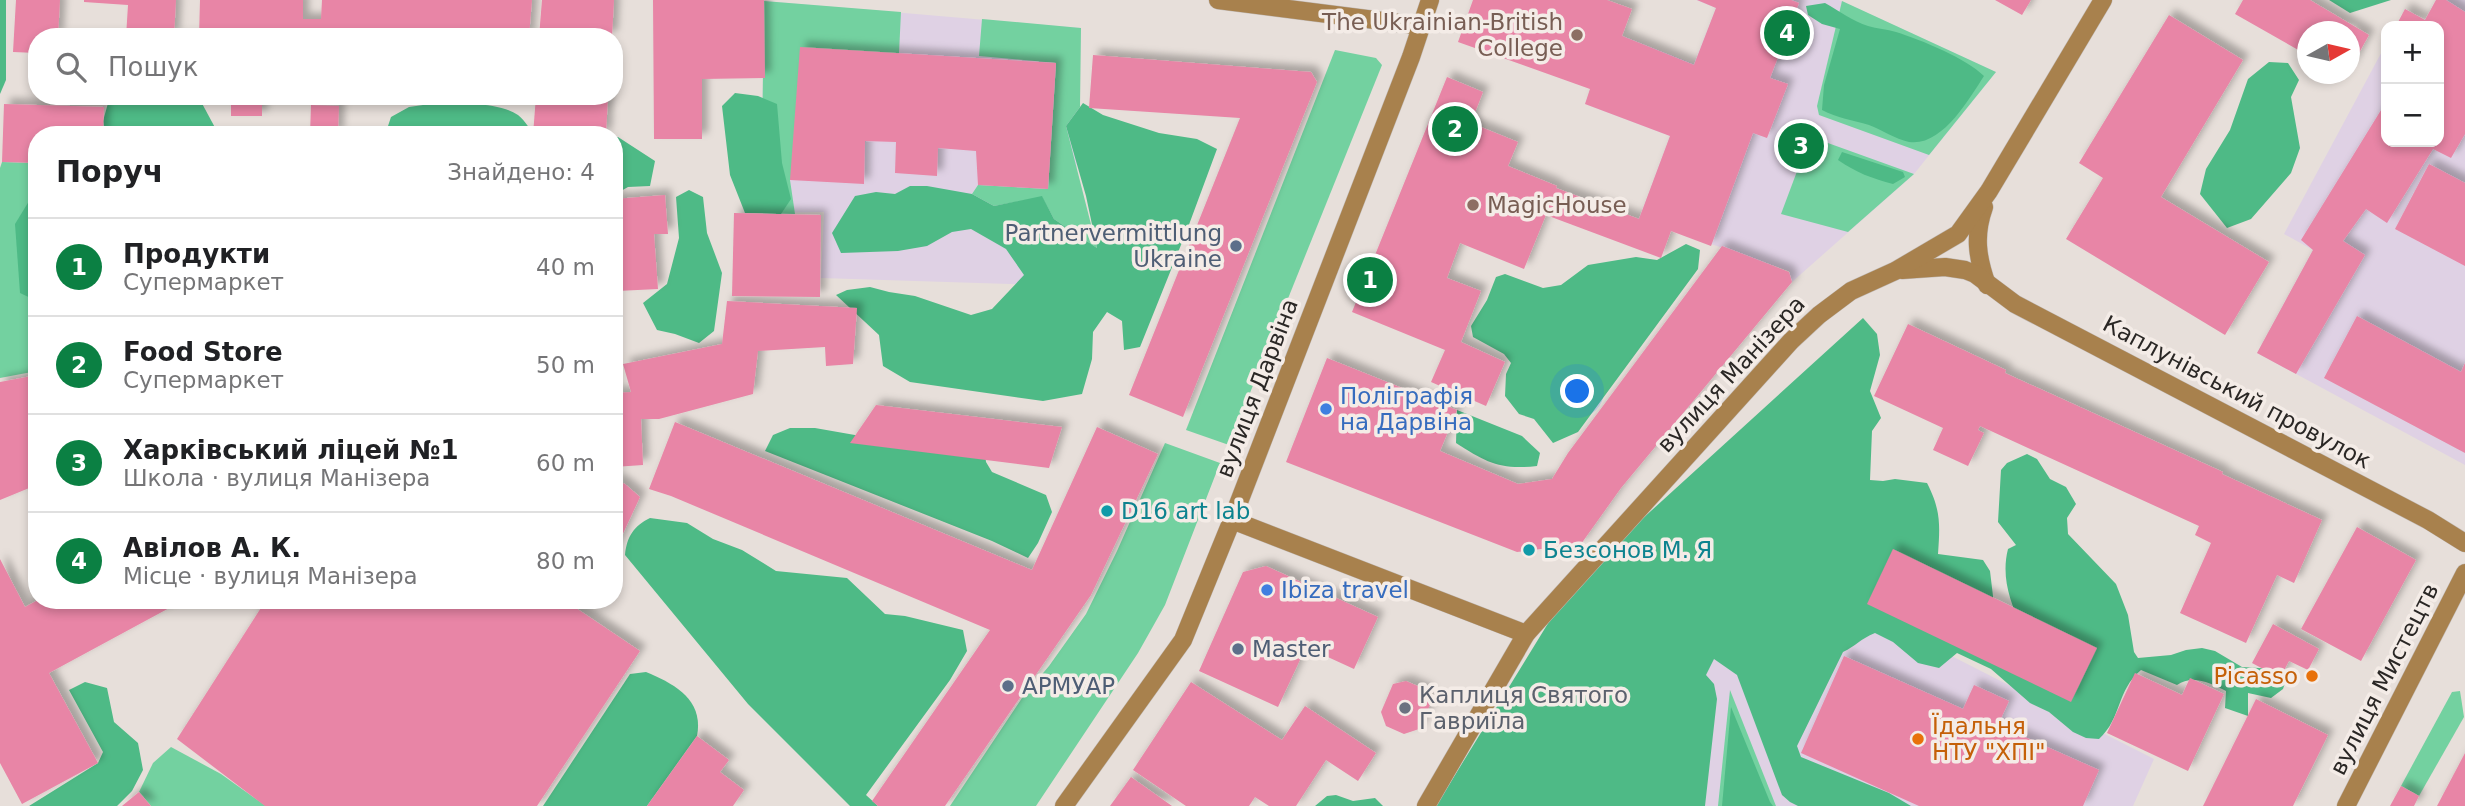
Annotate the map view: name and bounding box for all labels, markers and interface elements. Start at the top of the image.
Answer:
pin: 4 [1764,7,1810,59]
place label: The Ukrainian-British College [1321,9,1563,61]
north arrow [2297,21,2360,84]
map controls [2381,21,2444,147]
button: + [2381,21,2444,84]
marker: The Ukrainian-British College [1569,27,1585,43]
search box [28,28,623,105]
icon: search [52,48,90,86]
text: Пошук [108,52,198,82]
button: − [2381,84,2444,147]
pin: 2 [1432,103,1478,155]
pin: 3 [1778,120,1824,172]
text: Поруч [56,154,163,189]
text: Знайдено: 4 [447,159,595,185]
place label: MagicHouse [1487,192,1627,218]
marker: MagicHouse [1465,197,1481,213]
place label: Partnervermittlung Ukraine [1005,220,1222,272]
marker: Partnervermittlung Ukraine [1228,238,1244,254]
text: Продукти [123,239,270,269]
text: 1 [71,254,87,280]
text: 40 m [536,254,595,280]
pin: 1 [1347,254,1393,306]
text: Супермаркет [123,269,284,295]
street label: вулиця Манізера [1652,291,1810,457]
street label: вулиця Дарвіна [1211,295,1303,481]
street label: Каплунівський провулок [2099,310,2375,474]
text: Food Store [123,337,283,367]
text: 2 [71,352,87,378]
text: 50 m [536,352,595,378]
text: Супермаркет [123,367,284,393]
your location [1560,374,1594,408]
place label: Поліграфія на Дарвіна [1340,383,1473,435]
marker: Поліграфія на Дарвіна [1318,401,1334,417]
text: Харківський ліцей №1 [123,435,459,465]
text: 3 [71,450,87,476]
text: 60 m [536,450,595,476]
text: Школа · вулиця Манізера [123,465,430,491]
place label: D16 art lab [1121,498,1250,524]
marker: D16 art lab [1099,503,1115,519]
text: Авілов А. К. [123,533,301,563]
place label: Безсонов М. Я [1543,537,1712,563]
marker: Безсонов М. Я [1521,542,1537,558]
text: 4 [71,548,87,574]
text: 80 m [536,548,595,574]
text: Місце · вулиця Манізера [123,563,418,589]
place label: Ibiza travel [1281,577,1409,603]
street label: вулиця Мистецтв [2324,579,2444,779]
marker: Ibiza travel [1259,582,1275,598]
place label: Master [1252,636,1331,662]
marker: Master [1230,641,1246,657]
place label: Picasso [2213,663,2298,689]
marker: Picasso [2304,668,2320,684]
place label: АРМУАР [1022,673,1115,699]
marker: АРМУАР [1000,678,1016,694]
place label: Каплиця Святого Гавриїла [1419,682,1628,734]
marker: Каплиця Святого Гавриїла [1397,700,1413,716]
place label: Їдальня НТУ "ХПІ" [1932,712,2046,765]
marker: Їдальня НТУ "ХПІ" [1910,731,1926,747]

